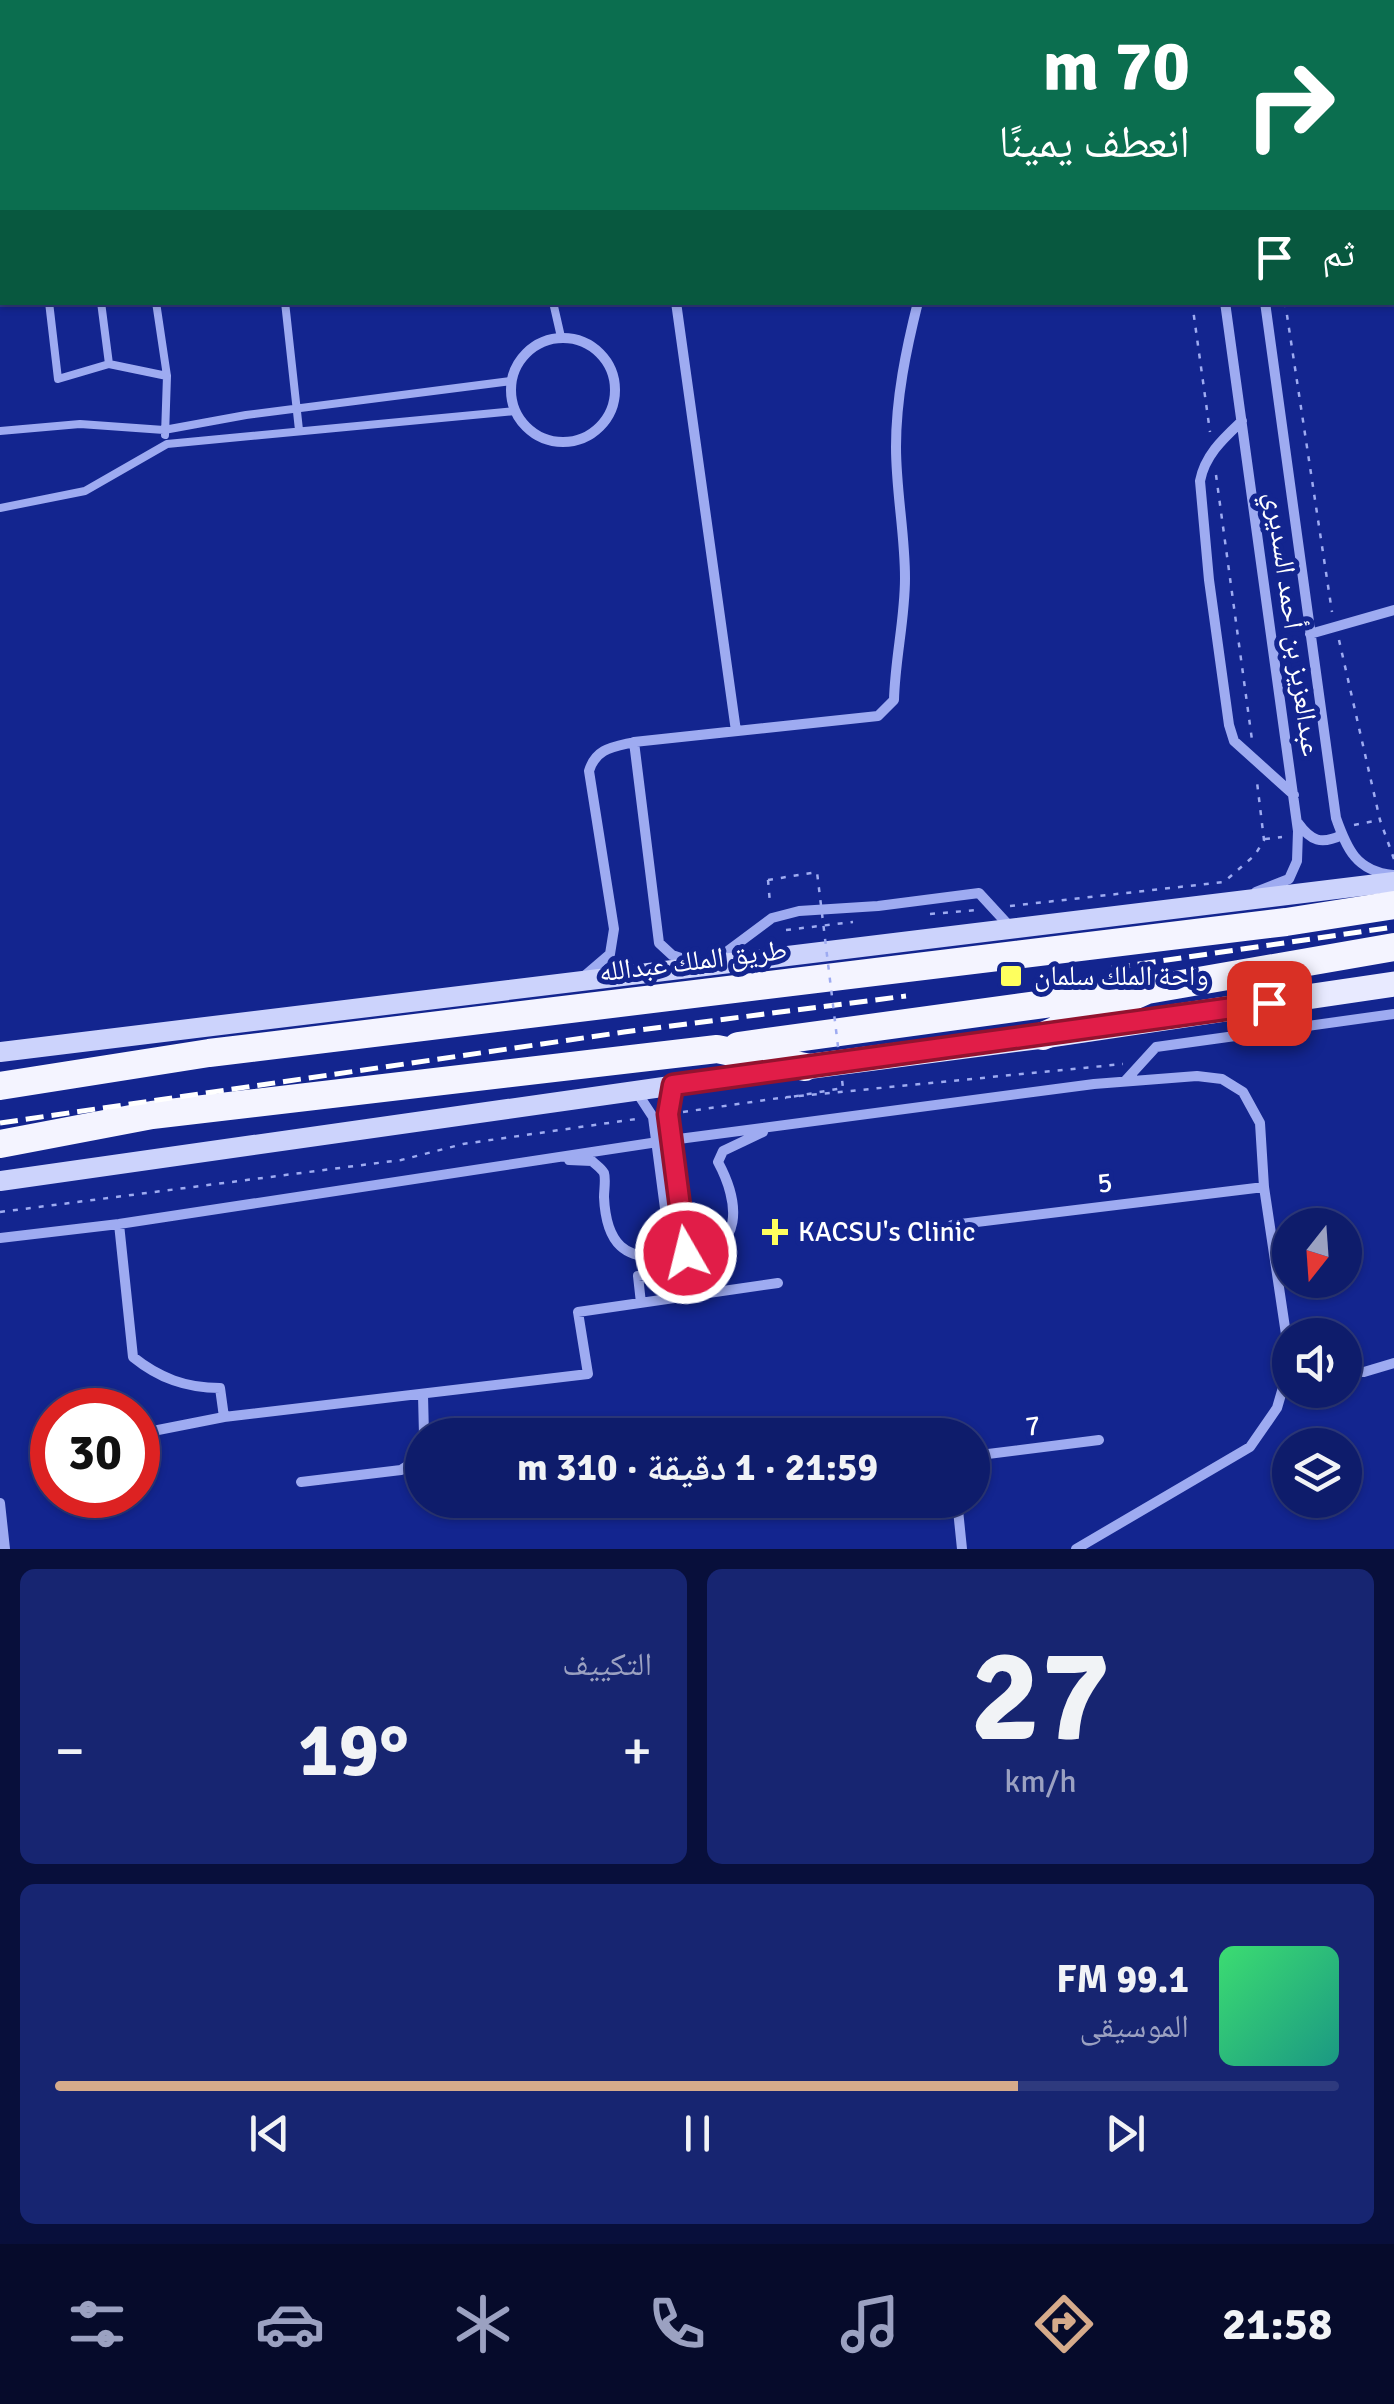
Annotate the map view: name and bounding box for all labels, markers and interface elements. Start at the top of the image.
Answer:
text: 70 m [1042,23,1190,109]
icon: right [1225,40,1355,170]
text: انعطف يمينًا [999,115,1190,170]
icon: arrive [1247,230,1302,285]
text: ثم [1322,230,1355,277]
street label: عبدالعزيز بن أحمد السديري [1253,490,1329,759]
street label: طريق الملك عبدالله [597,933,789,989]
place label: واحة الملك سلمان [1034,959,1209,993]
pin [1227,961,1312,1046]
marker: واحة الملك سلمان [998,963,1024,989]
icon: arrive [1242,976,1297,1031]
street label: 5 [1095,1165,1115,1201]
position arrow [634,1201,738,1305]
north arrow [1272,1208,1362,1298]
map controls [1272,1208,1362,1518]
place label: KACSU's Clinic [798,1215,976,1249]
marker: KACSU's Clinic [762,1219,788,1245]
button: sound [1272,1318,1362,1408]
speed limit sign: 30 [30,1388,160,1518]
street label: 7 [1023,1408,1043,1444]
button: layers [1272,1428,1362,1518]
text: 21:59 · 1 دقيقة · 310 m [517,1444,878,1491]
text: 27 [970,1617,1111,1777]
text: التكييف [562,1645,652,1684]
text: 19° [298,1704,409,1797]
text: − [55,1717,85,1785]
text: + [622,1717,652,1785]
text: km/h [1004,1762,1077,1801]
text: 99.1 FM [1056,1956,1189,2003]
text: الموسيقى [1079,2007,1189,2046]
icon: previous [242,2106,297,2161]
icon: pause [670,2106,725,2161]
icon: next [1098,2106,1153,2161]
icon: filters [62,2289,132,2359]
icon: car [255,2289,325,2359]
icon: climate [448,2289,518,2359]
icon: phone [642,2289,712,2359]
icon: music [835,2289,905,2359]
icon: directions [1029,2289,1099,2359]
text: 21:58 [1222,2297,1332,2352]

